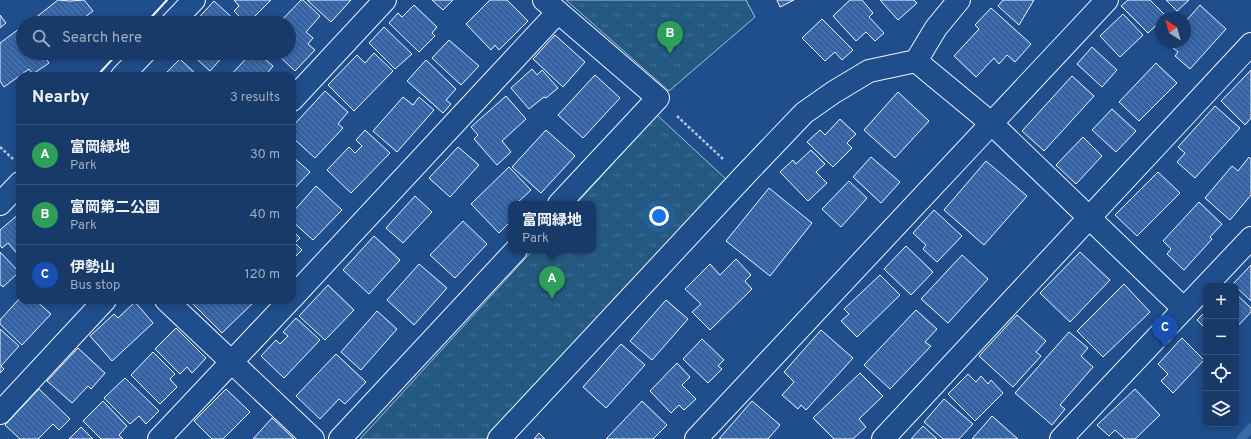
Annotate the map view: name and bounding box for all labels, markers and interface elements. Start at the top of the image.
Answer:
north arrow [1155,12,1191,48]
search box [16,16,296,60]
pin: B [657,21,683,54]
icon: search [30,27,52,49]
text: Search here [62,29,142,48]
text: Nearby [32,87,89,109]
text: 3 results [230,90,280,106]
text: 富岡緑地 [70,139,130,158]
text: A [40,147,50,163]
text: 30 m [250,147,280,163]
text: Park [70,158,97,174]
text: 富岡第二公園 [70,199,160,218]
popup [508,201,596,253]
your location [649,206,669,226]
text: B [41,207,49,223]
text: 40 m [250,207,280,223]
text: 富岡緑地 [522,212,582,231]
text: Park [70,218,97,234]
text: Park [522,231,549,247]
text: 伊勢山 [70,259,115,278]
pin: A [539,266,565,299]
text: C [41,267,49,283]
text: 120 m [245,267,280,283]
text: Bus stop [70,278,120,294]
map controls [1203,283,1239,427]
button: + [1203,283,1239,319]
pin: C [1152,315,1178,348]
button: − [1203,319,1239,355]
button: locate [1203,355,1239,391]
button: layers [1203,391,1239,427]

